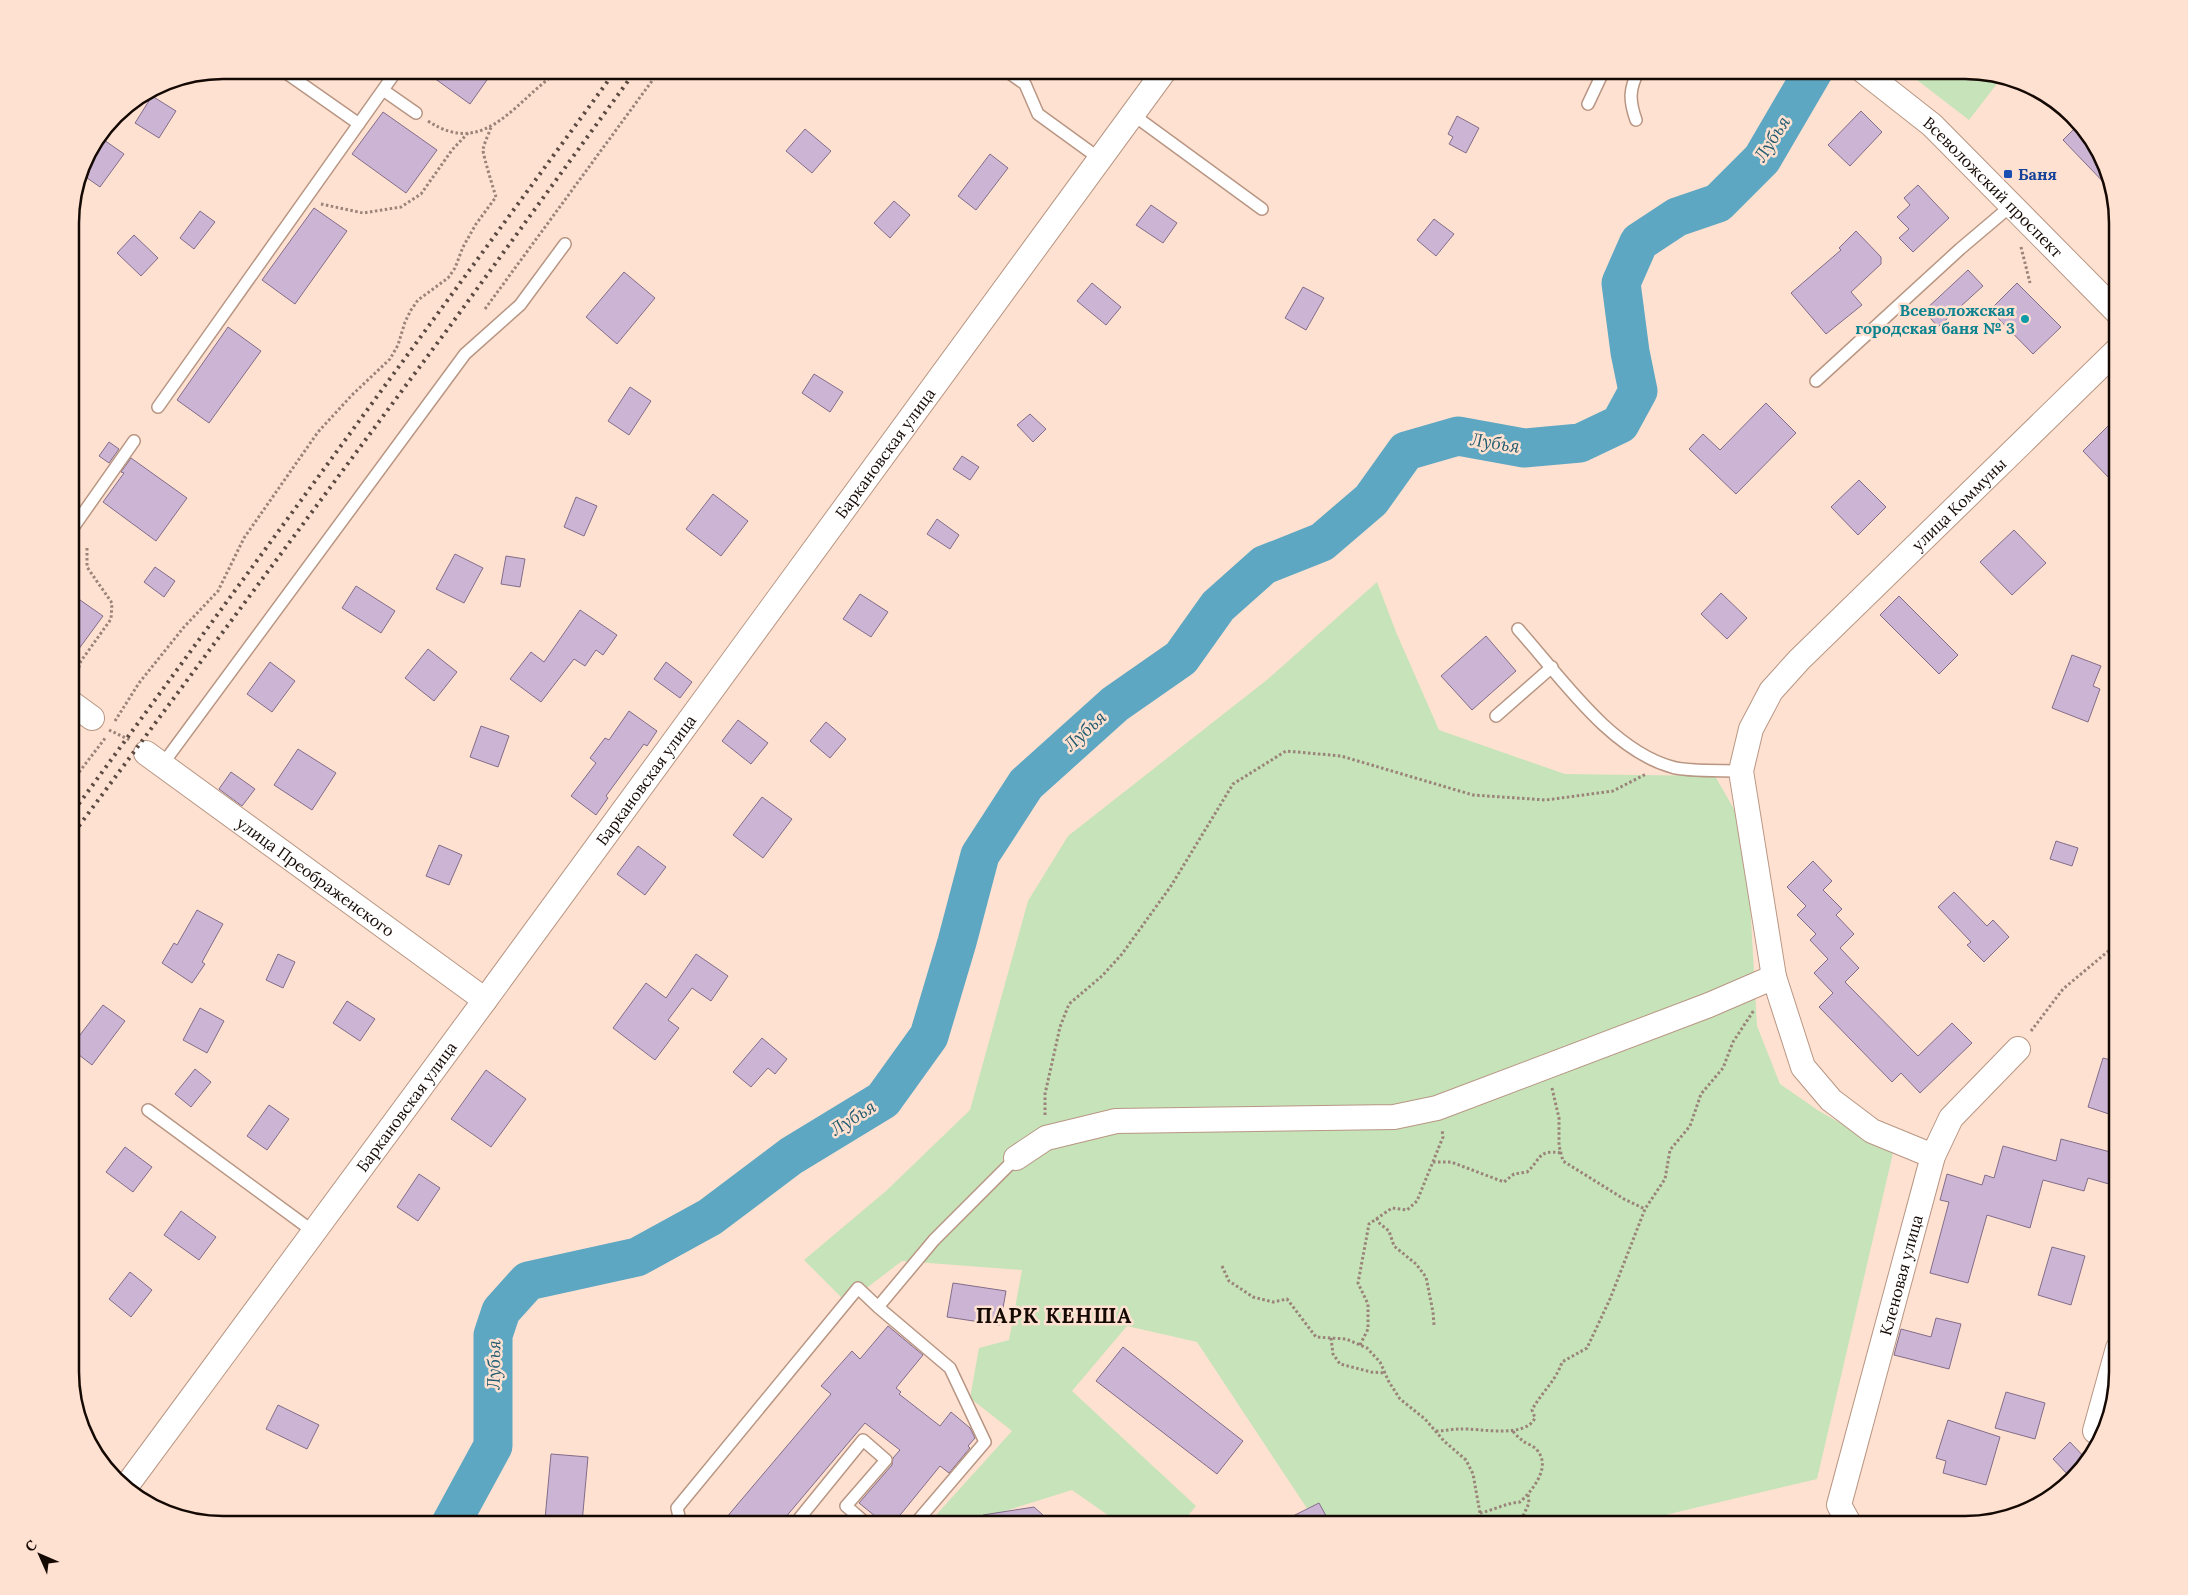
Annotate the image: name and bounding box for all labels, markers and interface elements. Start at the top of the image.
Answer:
water label: Лубья [1748,112,1795,166]
street label: Всеволожский проспект [1920,112,2067,261]
place label: Баня [2018,164,2057,184]
marker: Баня [2002,168,2014,180]
place label: Всеволожская городская баня № 3 [1855,300,2015,338]
marker: Всеволожская городская баня № 3 [2019,313,2031,325]
street label: Баркановская улица [831,384,939,522]
water label: Лубья [1469,427,1522,458]
street label: улица Коммуны [1907,453,2010,555]
water label: Лубья [1058,705,1111,756]
street label: Баркановская улица [592,711,700,849]
street label: улица Преображенского [233,813,399,941]
street label: Баркановская улица [352,1038,461,1176]
water label: Лубья [825,1095,880,1141]
street label: Кленовая улица [1875,1213,1927,1338]
district label: ПАРК КЕНША [976,1302,1132,1329]
water label: Лубья [482,1340,505,1390]
north arrow [15,1530,65,1580]
text: С [21,1536,41,1556]

